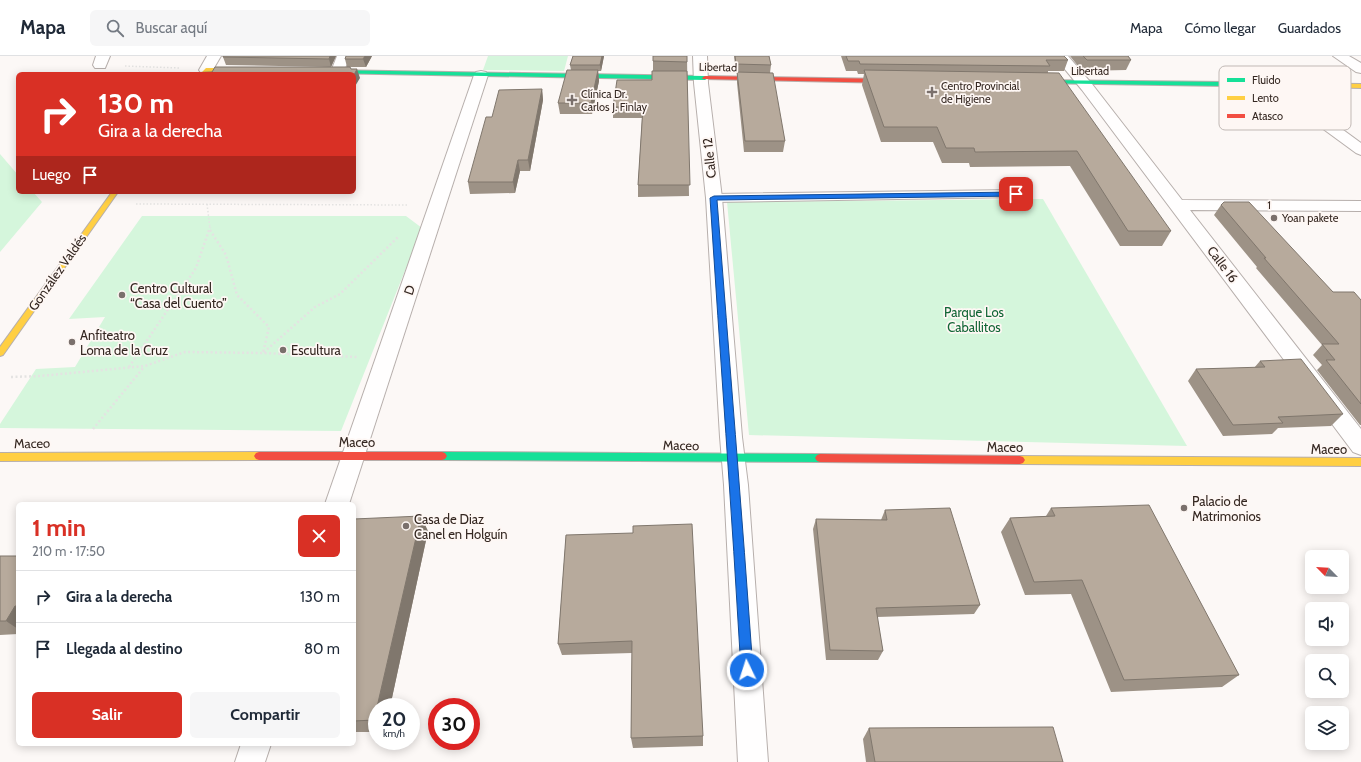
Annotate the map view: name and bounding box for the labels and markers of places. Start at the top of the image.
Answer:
place label: Centro Provincial de Higiene [941,79,1020,106]
marker: Centro Provincial de Higiene [926,86,938,98]
place label: Clínica Dr. Carlos J. Finlay [581,87,648,114]
marker: Clínica Dr. Carlos J. Finlay [566,94,578,106]
pin [999,177,1033,211]
place label: Yoan pakete [1281,211,1339,225]
marker: Yoan pakete [1269,213,1279,223]
place label: Centro Cultural “Casa del Cuento” [130,280,227,311]
marker: Centro Cultural “Casa del Cuento” [117,290,127,300]
place label: Anfiteatro Loma de la Cruz [80,327,168,358]
marker: Anfiteatro Loma de la Cruz [67,337,77,347]
place label: Escultura [291,342,341,358]
marker: Escultura [278,345,288,355]
place label: Palacio de Matrimonios [1192,493,1262,524]
marker: Palacio de Matrimonios [1179,503,1189,513]
place label: Casa de Diaz Canel en Holguín [414,511,508,542]
marker: Casa de Diaz Canel en Holguín [401,521,411,531]

